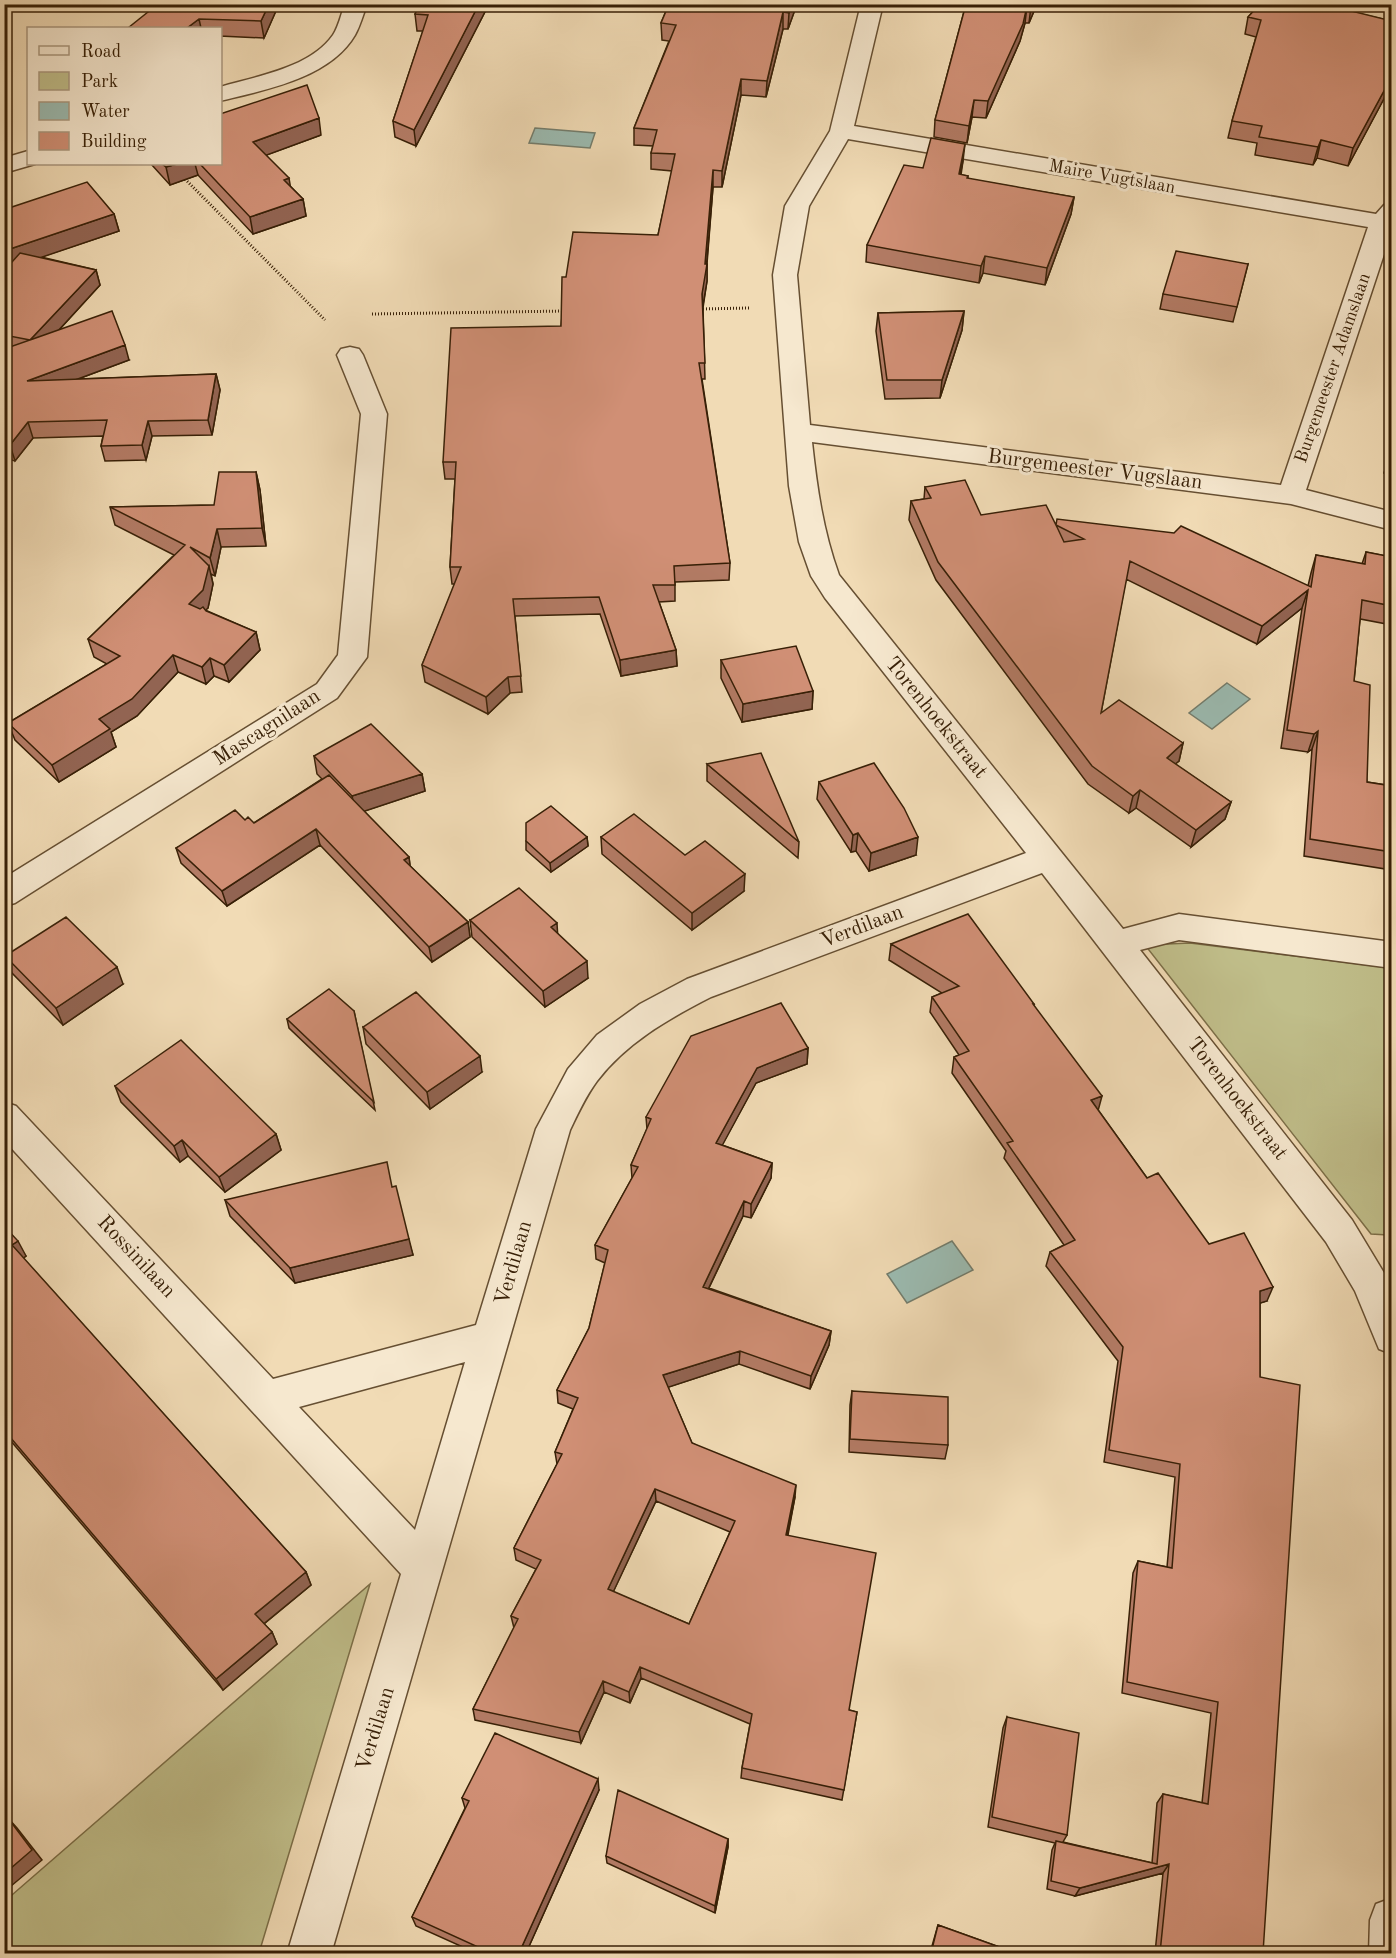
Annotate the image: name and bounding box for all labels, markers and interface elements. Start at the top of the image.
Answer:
legend [27,27,222,165]
text: Road [81,43,121,61]
text: Park [81,73,118,91]
text: Water [81,103,130,121]
text: Building [81,133,147,151]
street label: Maire Vugtslaan [1047,157,1177,197]
street label: Burgemeester Adamslaan [1292,270,1374,465]
street label: Burgemeester Vugslaan [986,446,1204,494]
street label: Torenhoekstraat [881,653,991,783]
street label: Mascagnilaan [210,686,324,770]
street label: Verdilaan [818,902,906,952]
street label: Torenhoekstraat [1183,1034,1291,1164]
street label: Rossinilaan [93,1212,179,1302]
street label: Verdilaan [492,1218,536,1308]
street label: Verdilaan [353,1684,399,1774]

